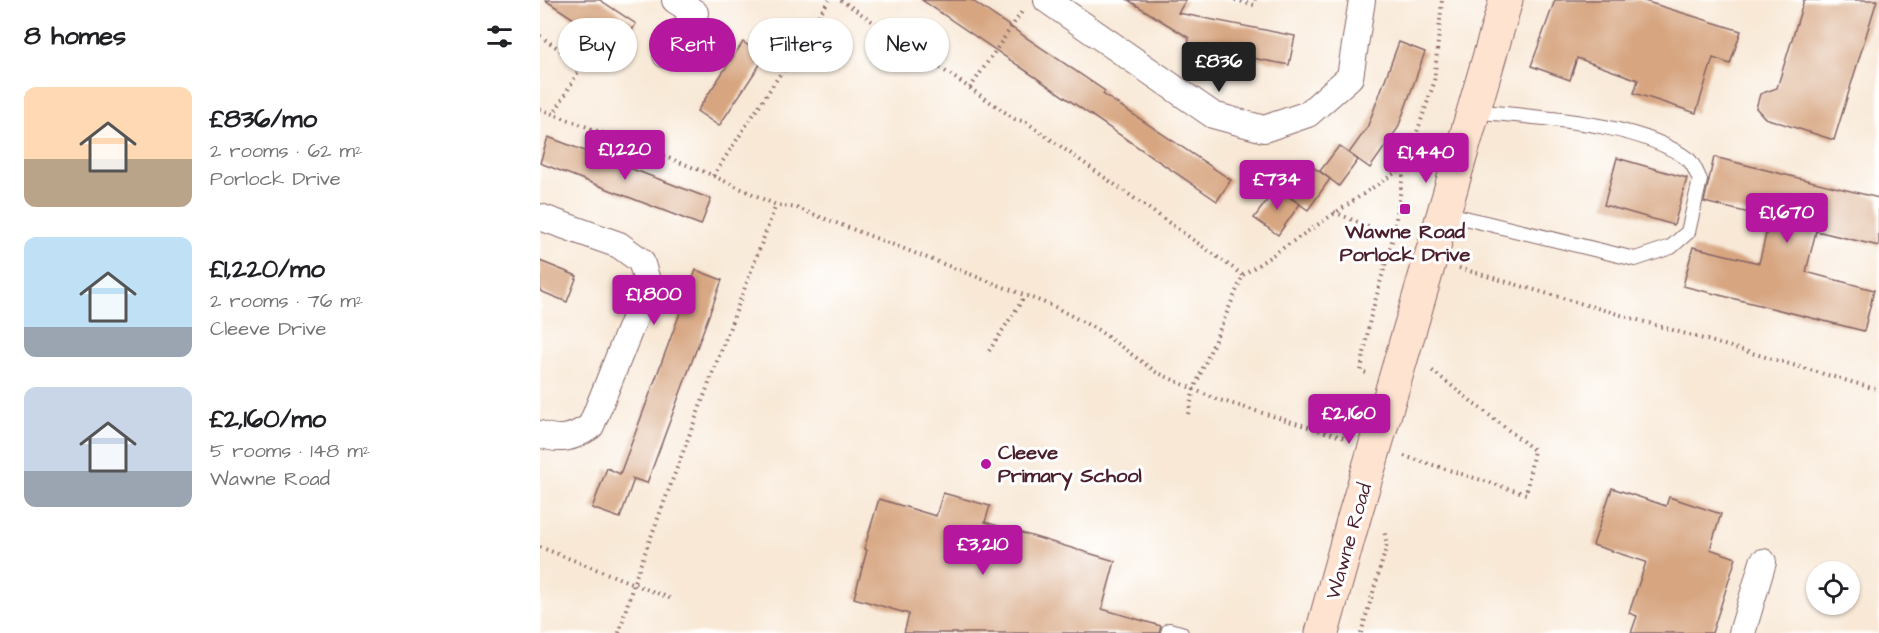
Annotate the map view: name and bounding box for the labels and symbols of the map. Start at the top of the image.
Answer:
pin: £836 [1183,42,1255,93]
pin: £1,220 [576,130,674,181]
pin: £1,440 [1377,133,1475,184]
pin: £734 [1241,160,1313,211]
pin: £1,670 [1738,193,1836,244]
marker: Wawne Road Porlock Drive [1398,202,1412,216]
place label: Wawne Road Porlock Drive [1340,218,1470,269]
pin: £1,800 [605,275,703,326]
pin: £2,160 [1300,394,1398,445]
place label: Cleeve Primary School [998,439,1142,491]
marker: Cleeve Primary School [979,457,993,471]
street label: Wawne Road [1319,480,1379,603]
pin: £3,210 [934,525,1032,576]

